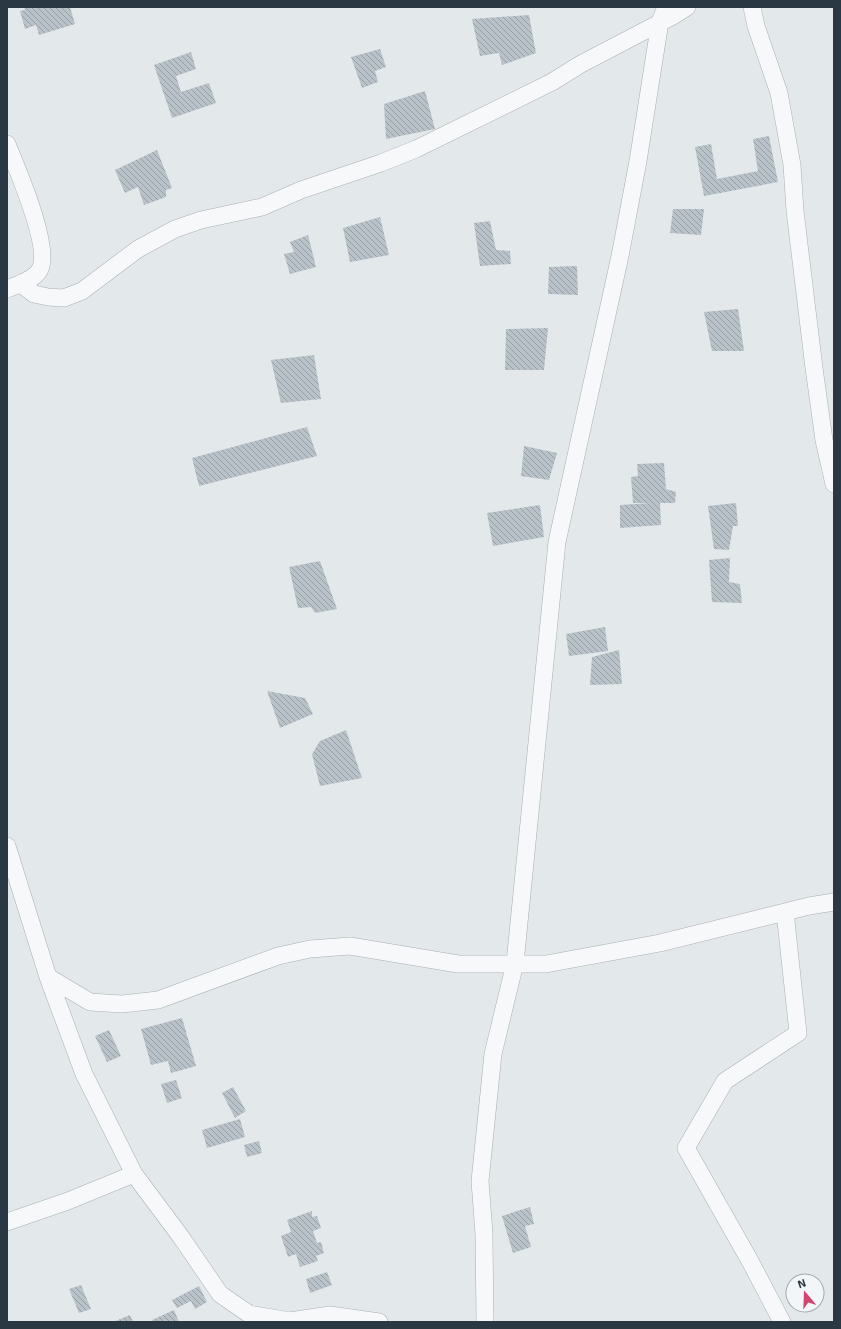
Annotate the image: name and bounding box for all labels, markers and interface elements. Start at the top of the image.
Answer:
north arrow [785,1273,825,1313]
text: N [796,1276,808,1291]

